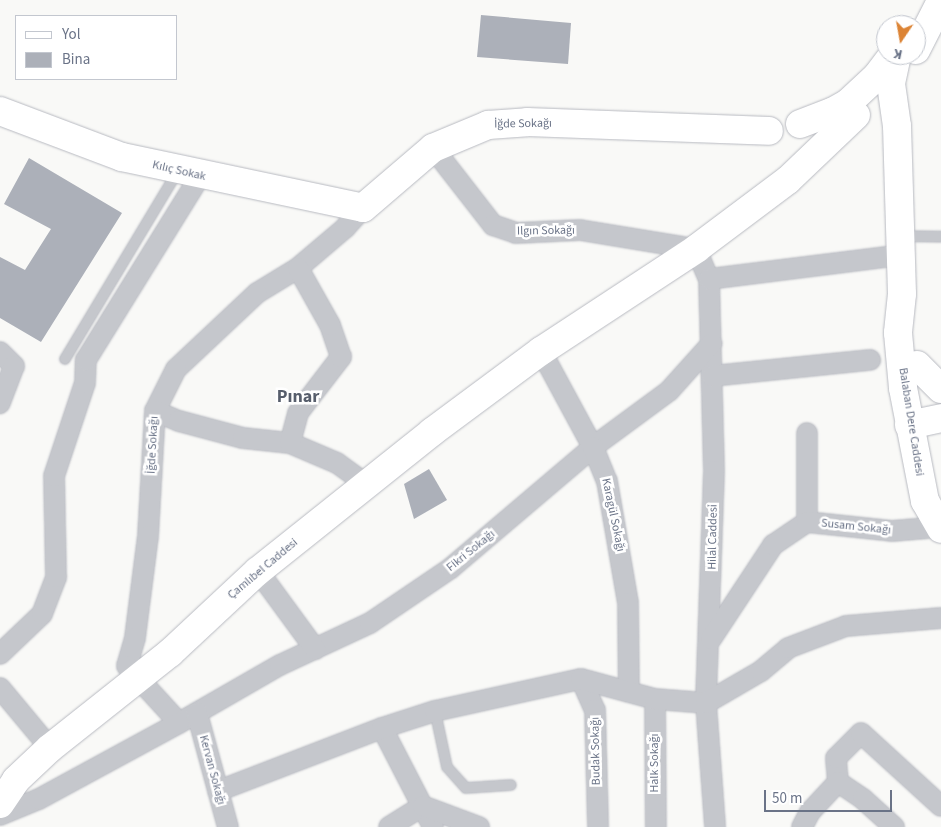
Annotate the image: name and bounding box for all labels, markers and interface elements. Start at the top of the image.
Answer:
legend [15,15,178,80]
north arrow [876,15,926,65]
text: Yol [62,24,80,45]
text: K [892,43,904,64]
text: Bina [62,49,90,70]
street label: İğde Sokağı [494,116,552,132]
street label: Kılıç Sokak [151,158,207,184]
street label: Ilgın Sokağı [517,223,575,239]
street label: Balaban Dere Caddesi [895,367,927,477]
district label: Pınar [277,386,319,408]
street label: İğde Sokağı [144,416,162,474]
street label: Karagül Sokağı [598,477,628,553]
street label: Hilal Caddesi [705,504,721,570]
street label: Susam Sokağı [820,516,892,538]
street label: Fikri Sokağı [444,527,498,575]
street label: Çamlıbel Caddesi [225,536,301,602]
street label: Budak Sokağı [588,717,604,785]
street label: Halk Sokağı [648,733,662,793]
street label: Kervan Sokağı [196,734,228,806]
scale bar [766,780,894,812]
text: 50 m [772,788,802,809]

